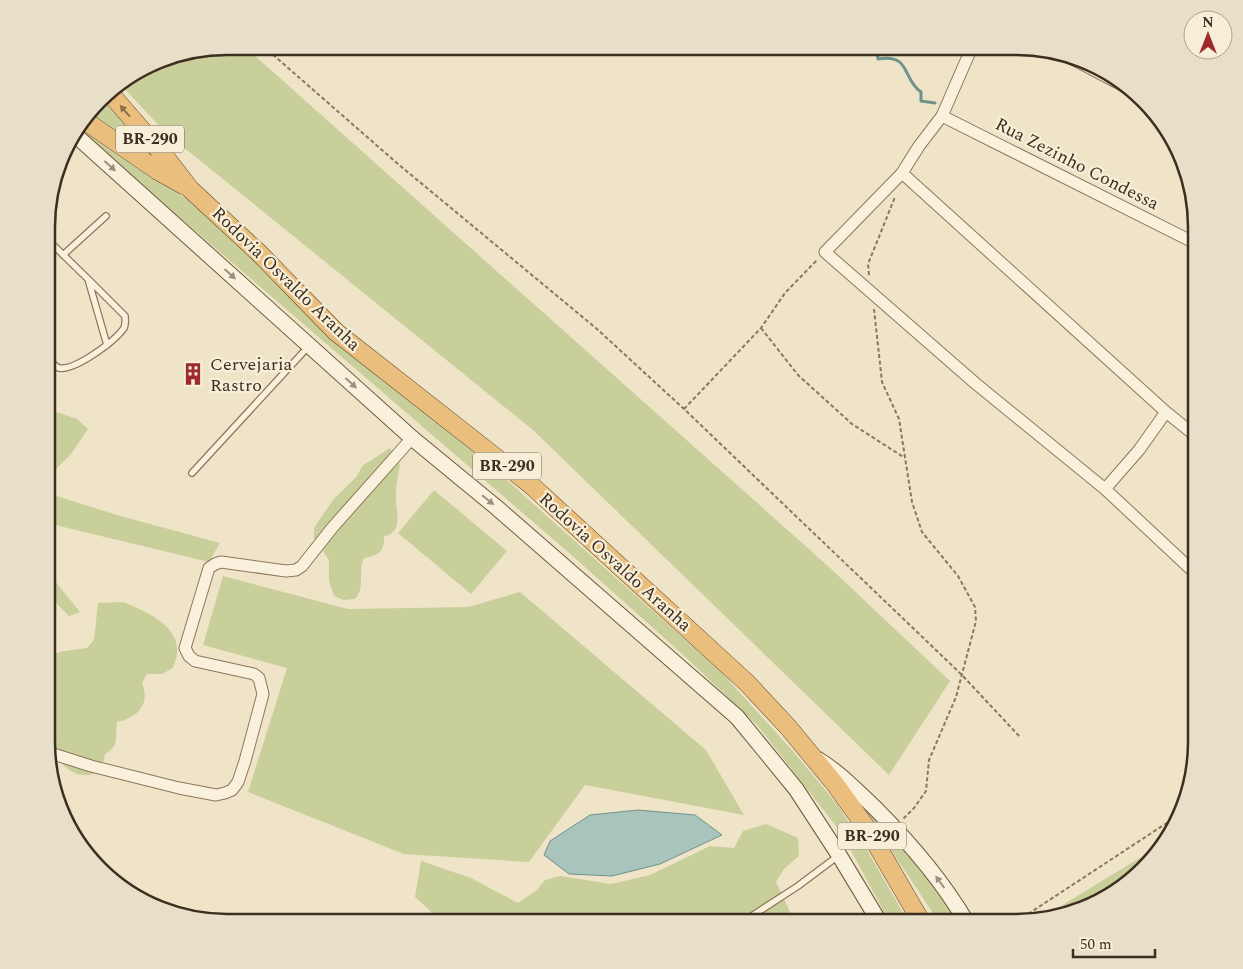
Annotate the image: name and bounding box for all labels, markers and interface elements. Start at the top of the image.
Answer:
north arrow [1183,10,1233,60]
text: N [1202,12,1214,33]
one-way arrow [119,106,131,118]
street label: Rua Zezinho Condessa [990,111,1164,217]
road number: BR-290 [116,126,184,152]
one-way arrow [103,160,116,171]
street label: Rodovia Osvaldo Aranha [206,201,367,357]
one-way arrow [224,268,236,280]
place label: Cervejaria Rastro [210,351,293,399]
building icon: Cervejaria Rastro [180,361,206,387]
one-way arrow [344,378,357,389]
road number: BR-290 [473,452,541,480]
street label: Rodovia Osvaldo Aranha [533,486,698,638]
one-way arrow [481,495,494,506]
road number: BR-290 [838,822,906,849]
one-way arrow [935,875,945,889]
scale bar [1073,926,1156,958]
text: 50 m [1080,933,1112,956]

